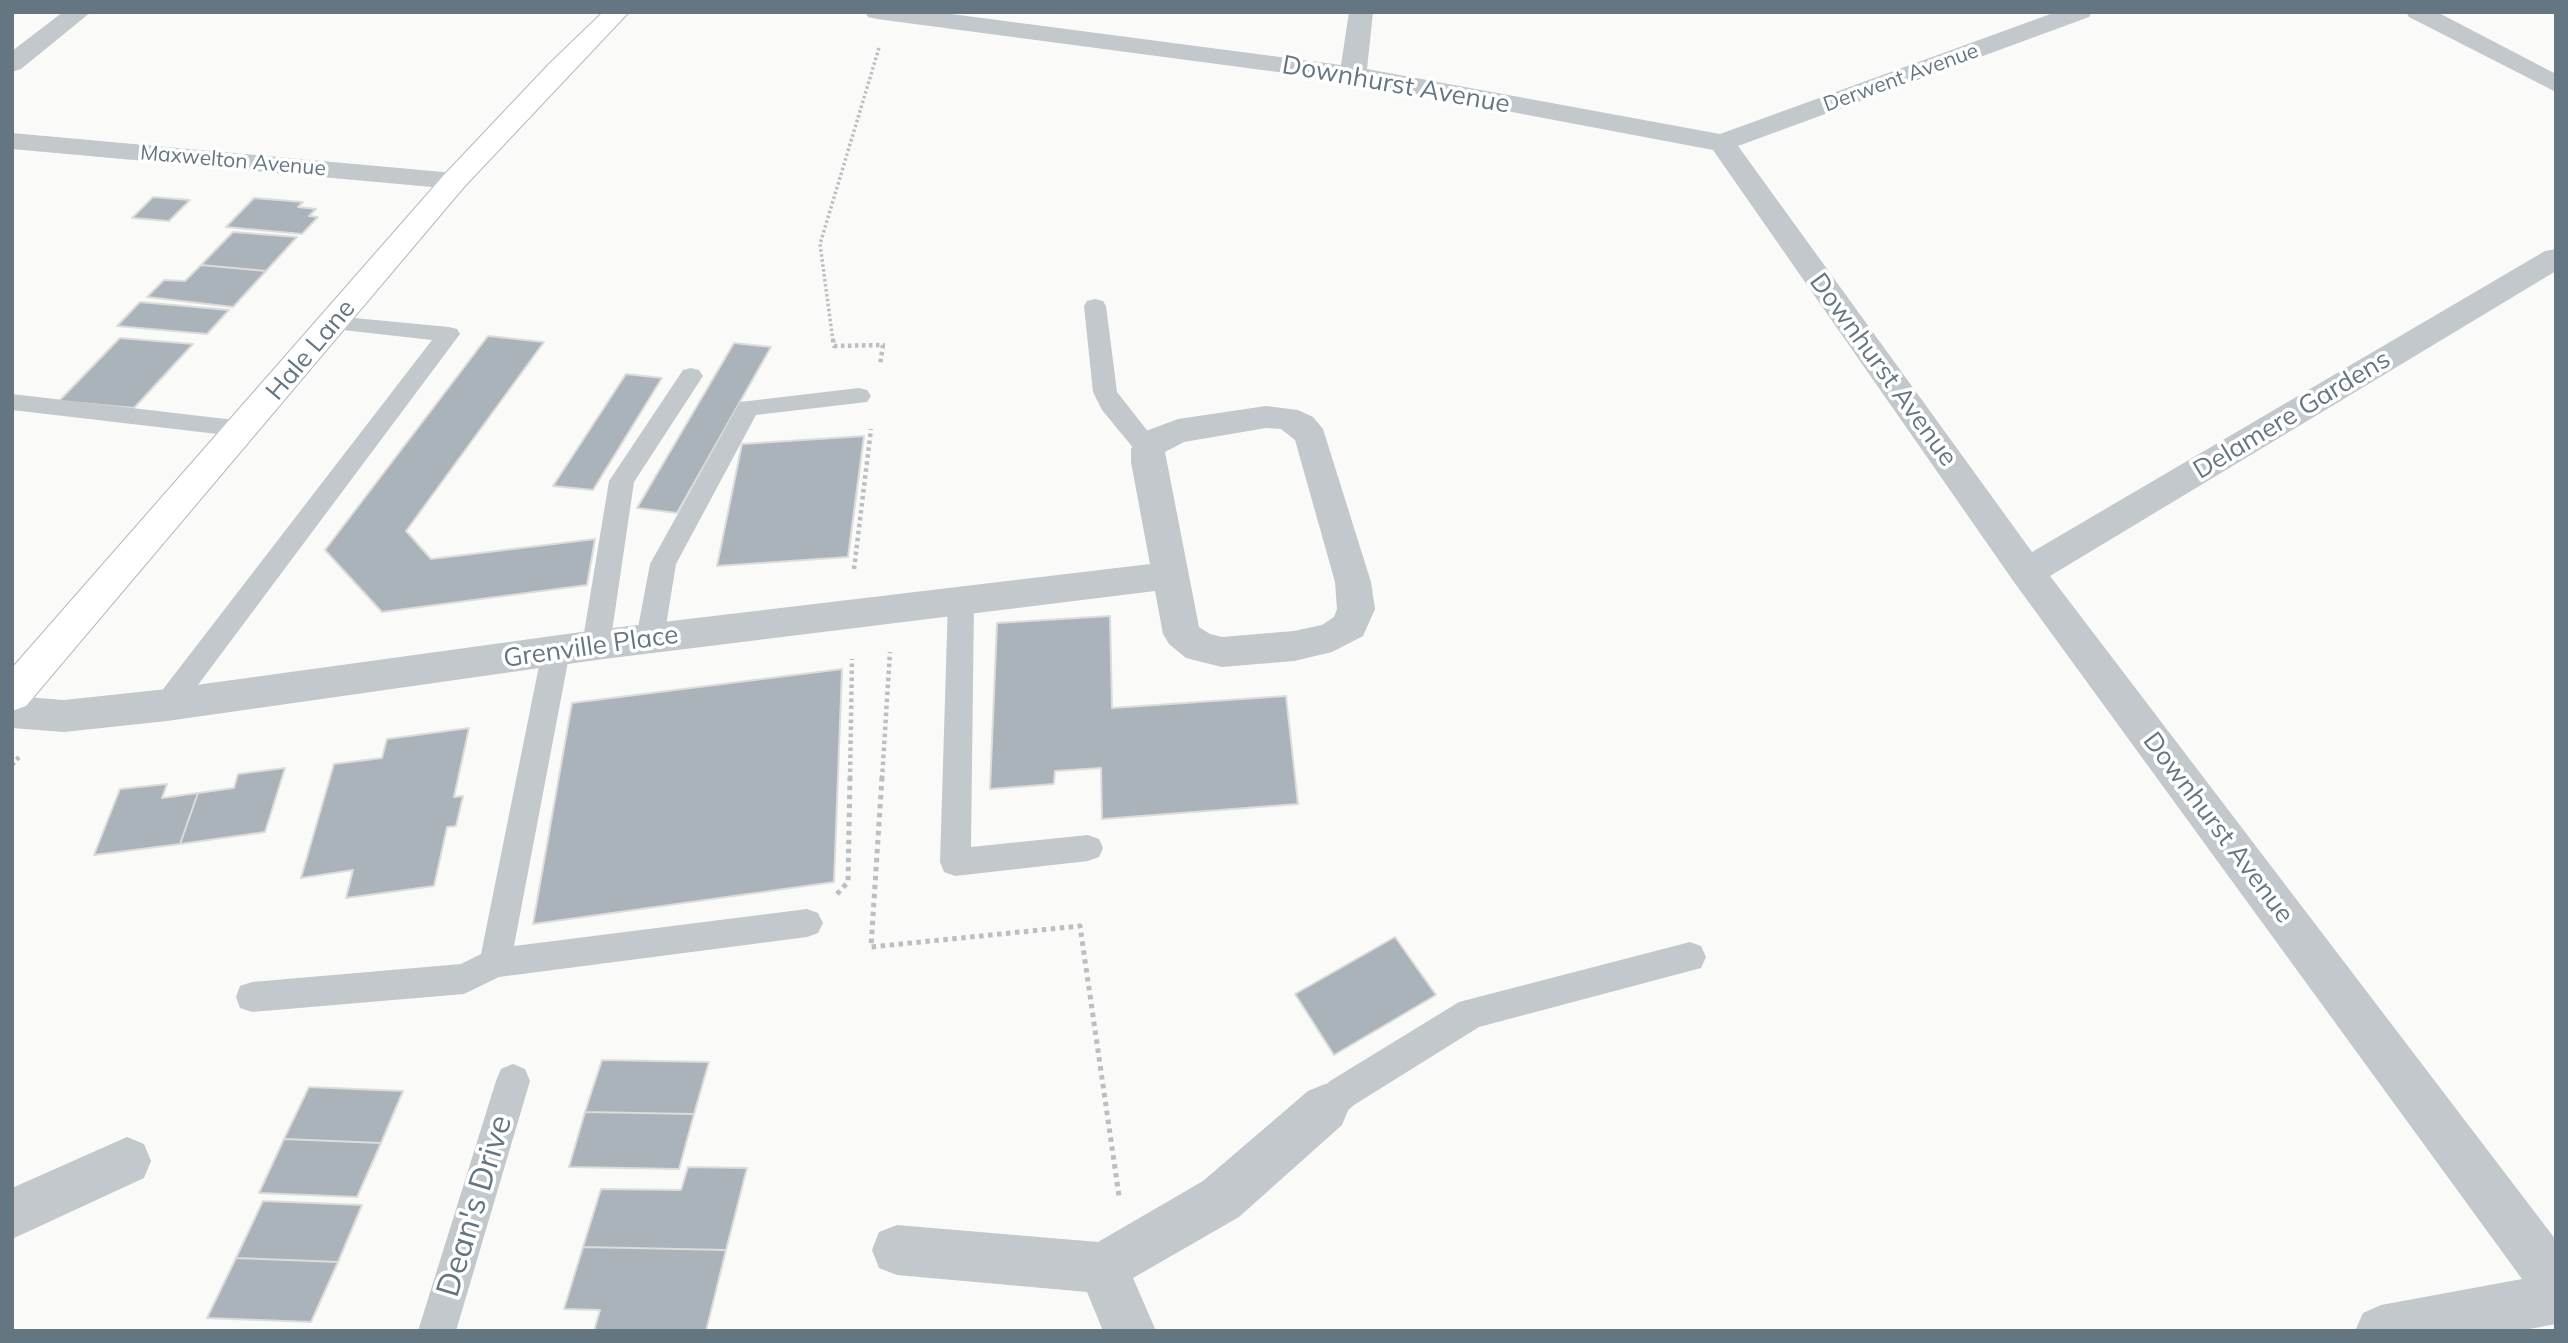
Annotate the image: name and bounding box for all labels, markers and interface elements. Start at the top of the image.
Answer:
street label: Derwent Avenue [1820,38,1982,118]
street label: Downhurst Avenue [1280,50,1512,120]
street label: Maxwelton Avenue [139,140,327,182]
street label: Downhurst Avenue [1803,268,1963,472]
street label: Hale Lane [260,293,362,407]
street label: Delamere Gardens [2188,344,2396,486]
street label: Grenville Place [502,619,680,675]
street label: Downhurst Avenue [2136,727,2300,929]
street label: Dean's Drive [429,1111,521,1301]

